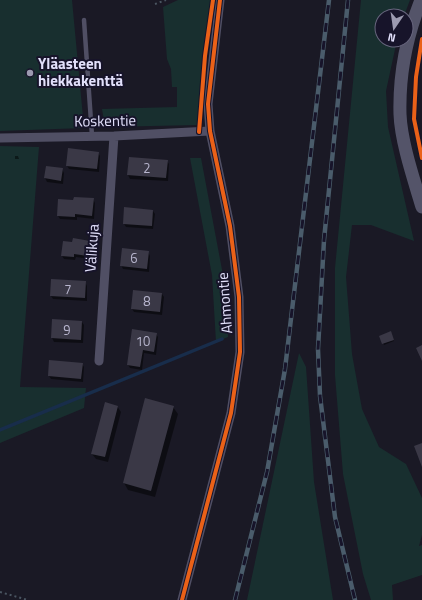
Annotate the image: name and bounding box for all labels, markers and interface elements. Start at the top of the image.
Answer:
north arrow [374,8,414,48]
text: N [386,29,397,46]
place label: Yläasteen hiekkakenttä [38,52,123,92]
marker: Yläasteen hiekkakenttä [25,68,35,78]
street label: Koskentie [74,108,136,133]
house number: 2 [143,158,151,178]
street label: Välikuja [78,222,105,273]
house number: 6 [130,248,138,268]
street label: Ahmontie [211,272,238,335]
house number: 7 [64,279,72,299]
house number: 8 [143,291,151,311]
house number: 9 [63,320,71,340]
house number: 10 [136,331,150,351]

